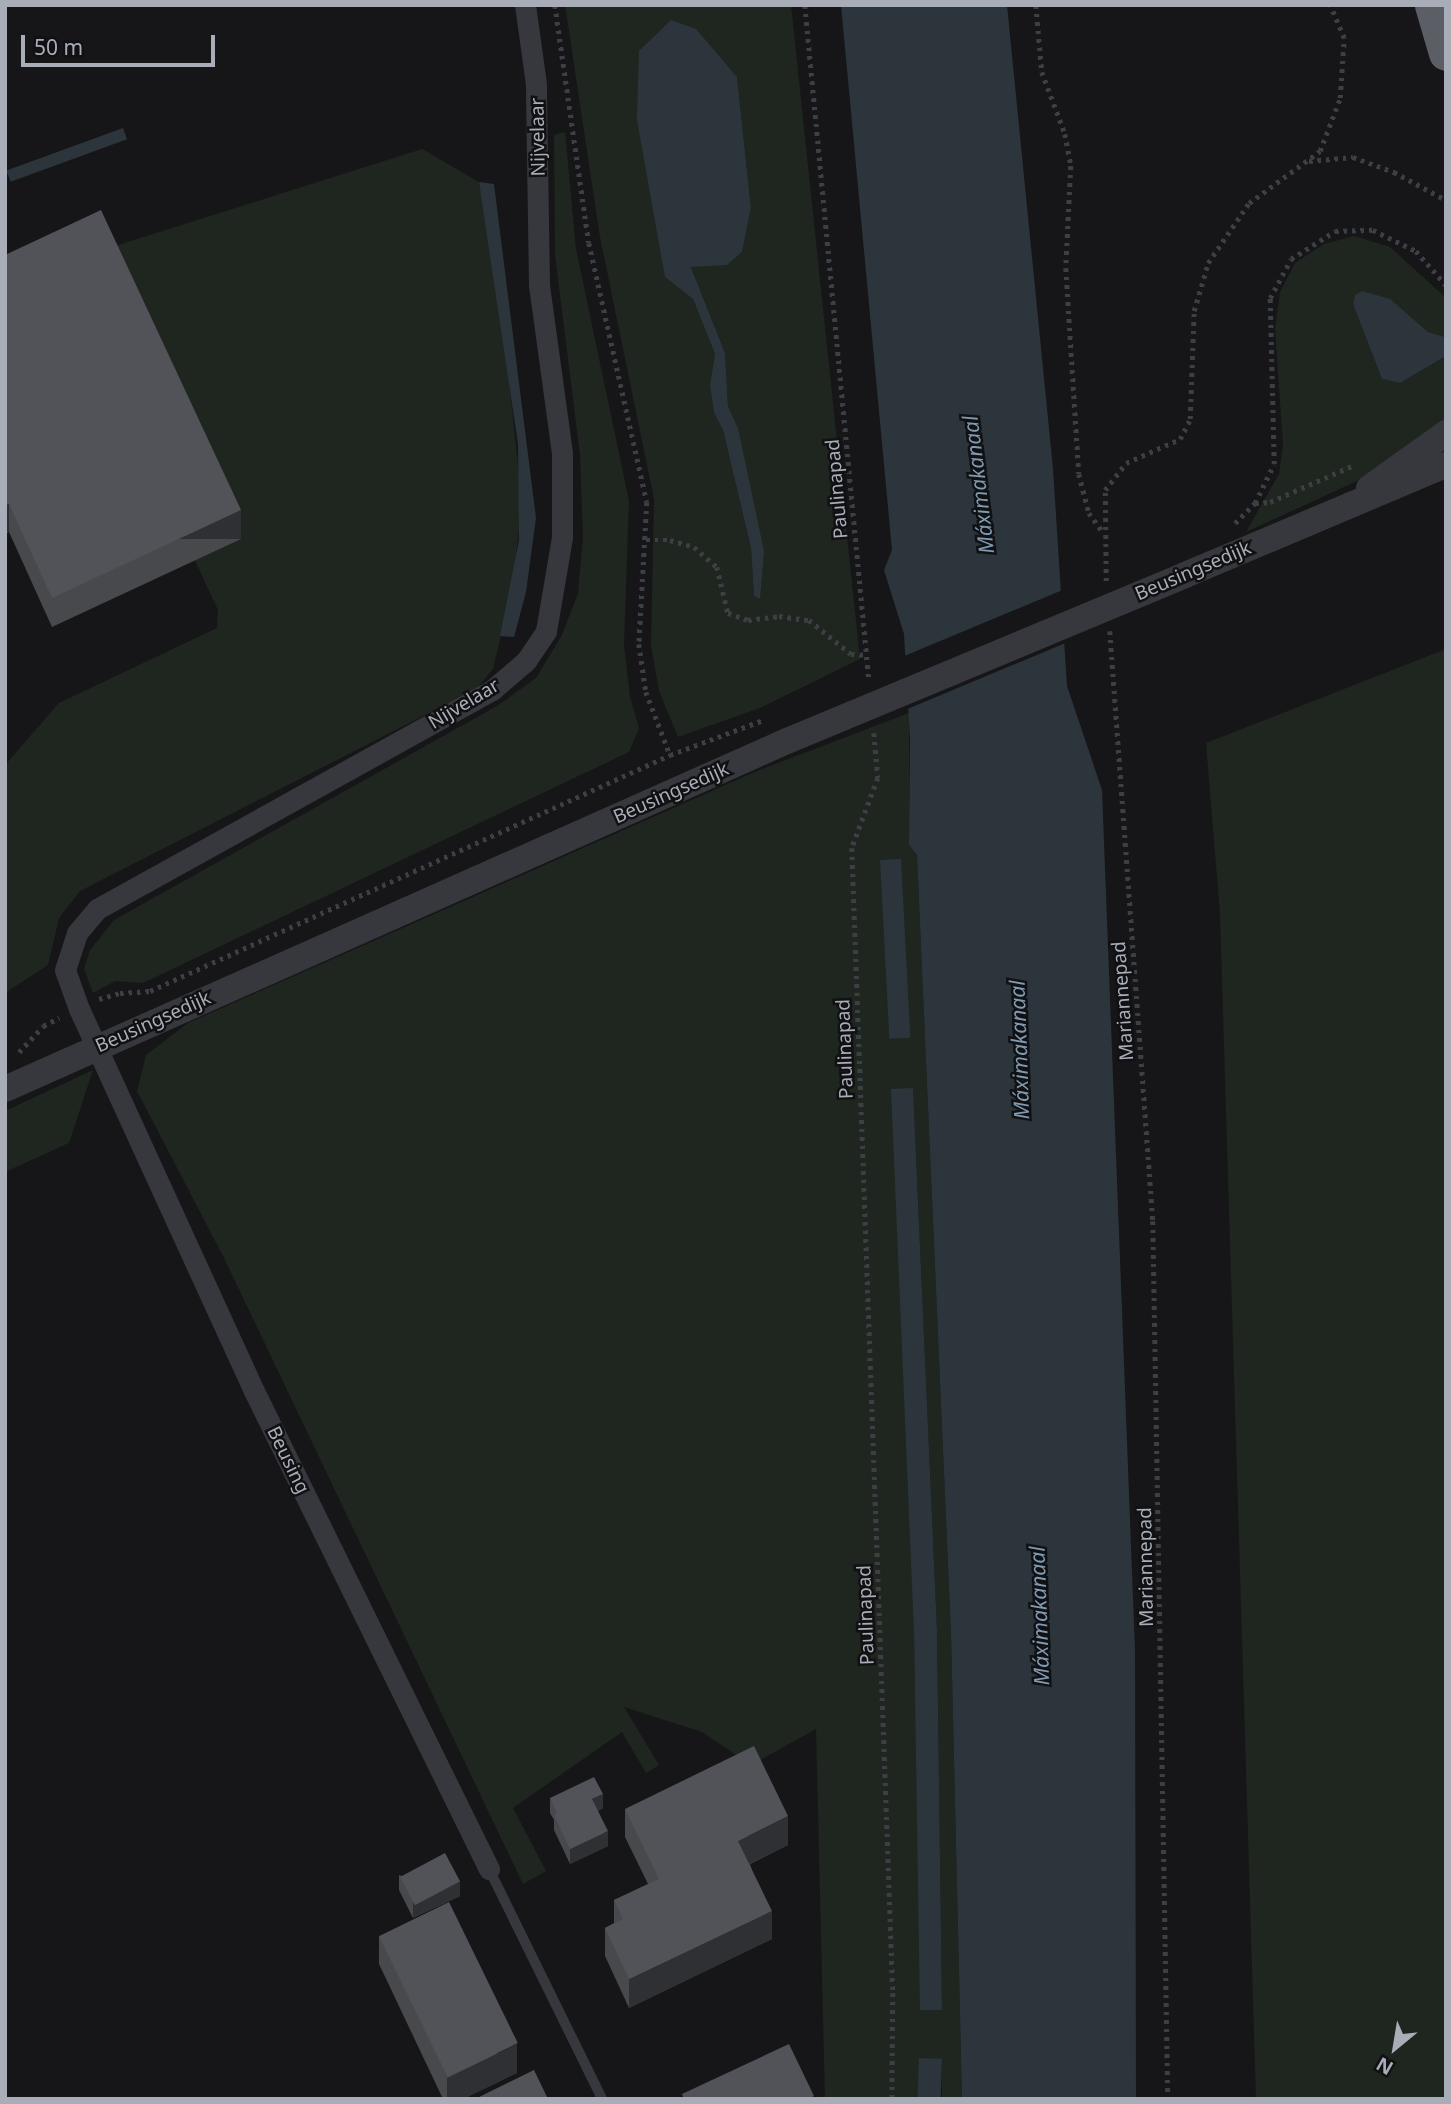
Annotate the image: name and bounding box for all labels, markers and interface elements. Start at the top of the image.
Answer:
scale bar [24,21,219,65]
text: 50 m [34,33,83,61]
street label: Nijvelaar [526,97,550,177]
water label: Máximakanaal [957,414,999,556]
street label: Paulinapad [821,438,853,540]
street label: Beusingsedijk [1132,536,1254,606]
street label: Nijvelaar [424,674,504,734]
street label: Beusingsedijk [610,757,732,829]
street label: Mariannepad [1107,941,1139,1061]
water label: Máximakanaal [1004,980,1034,1120]
street label: Beusingsedijk [92,986,214,1058]
street label: Paulinapad [832,999,858,1099]
street label: Beusing [262,1423,314,1497]
street label: Mariannepad [1134,1507,1158,1627]
water label: Máximakanaal [1024,1546,1054,1686]
street label: Paulinapad [853,1565,879,1665]
north arrow [1360,2013,1430,2083]
text: N [1371,2051,1398,2081]

